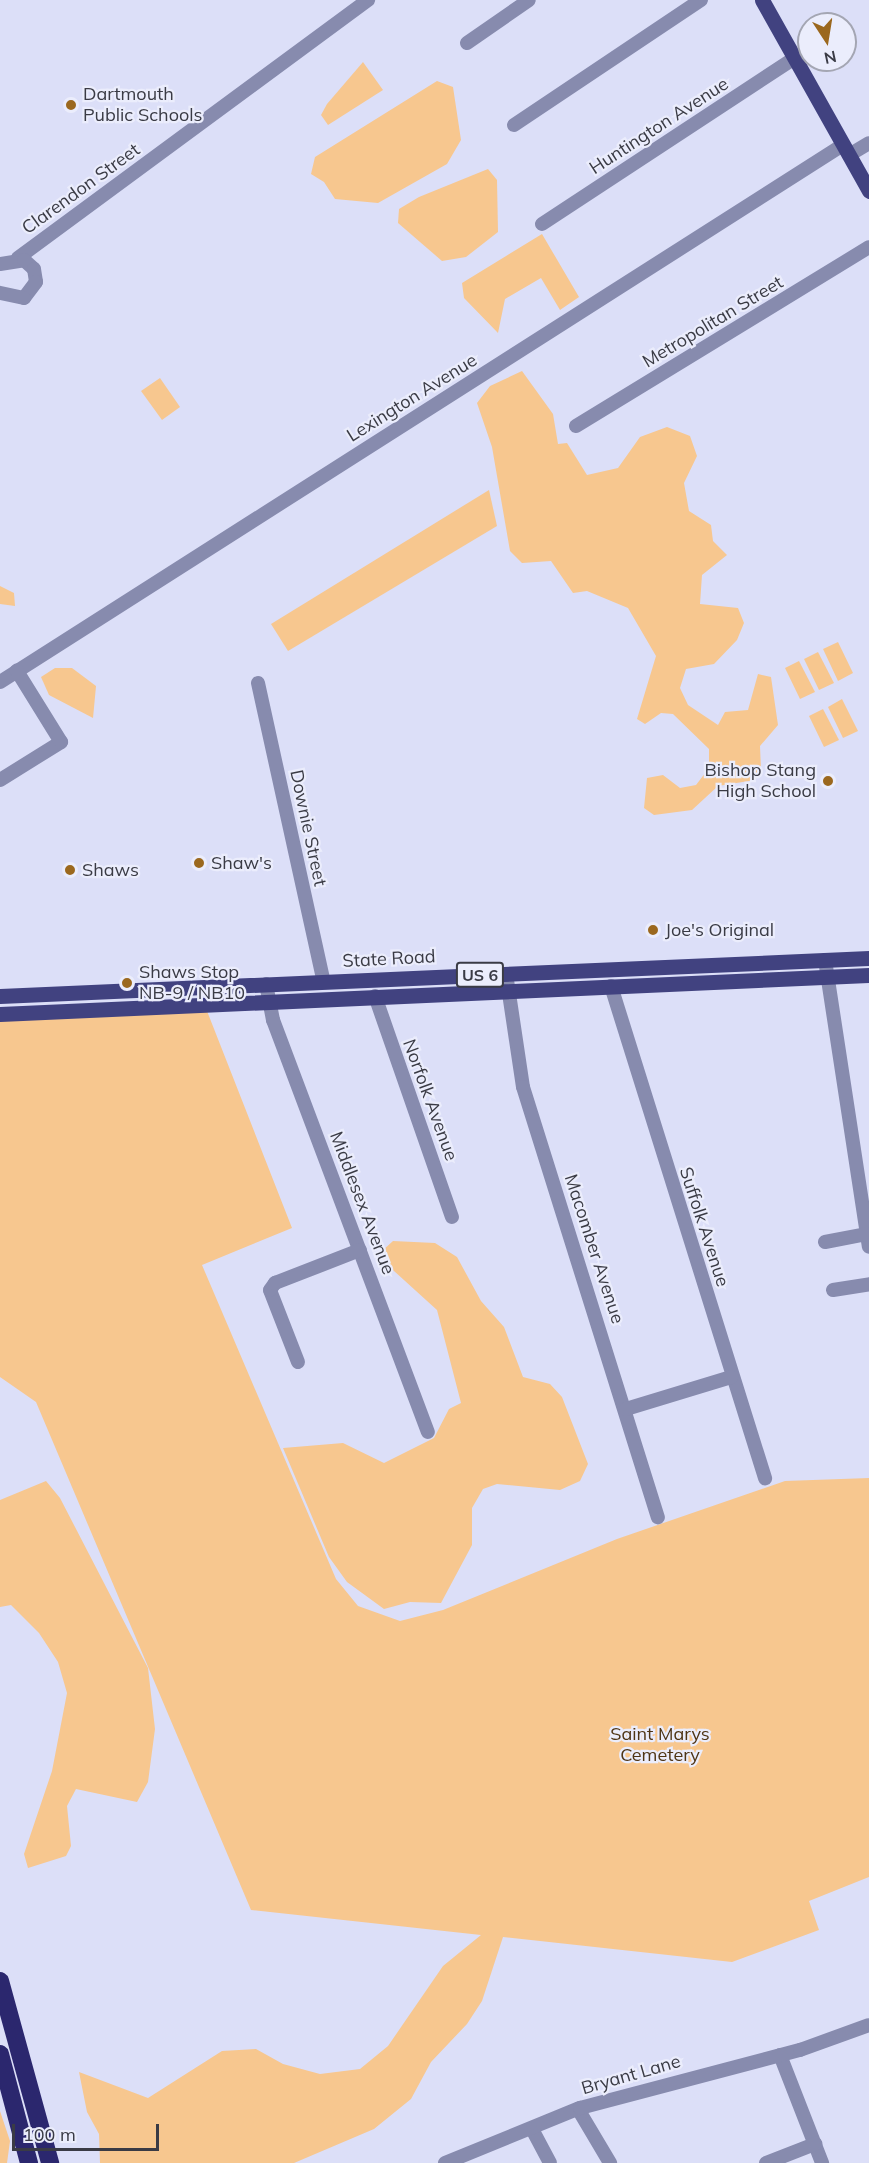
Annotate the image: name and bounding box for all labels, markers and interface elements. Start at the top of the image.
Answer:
north arrow [797,12,857,72]
text: N [822,47,838,69]
street label: Huntington Avenue [586,73,732,179]
place label: Dartmouth Public Schools [83,84,202,127]
marker: Dartmouth Public Schools [64,98,78,112]
street label: Clarendon Street [18,139,144,239]
street label: Metropolitan Street [639,272,787,372]
street label: Lexington Avenue [343,349,481,447]
place label: Bishop Stang High School [705,760,816,802]
street label: Downie Street [285,768,331,888]
marker: Bishop Stang High School [821,774,835,788]
place label: Shaw's [211,852,272,874]
marker: Shaw's [192,856,206,870]
place label: Shaws [82,859,139,881]
marker: Shaws [63,863,77,877]
place label: Joe's Original [665,919,774,941]
marker: Joe's Original [646,923,660,937]
street label: State Road [342,946,436,972]
place label: Shaws Stop NB-9 / NB10 [139,962,245,1004]
road number: US 6 [454,962,506,988]
marker: Shaws Stop NB-9 / NB10 [120,976,134,990]
street label: Norfolk Avenue [398,1036,462,1164]
street label: Middlesex Avenue [325,1129,399,1277]
street label: Suffolk Avenue [674,1164,734,1290]
street label: Macomber Avenue [560,1172,628,1326]
park label: Saint Marys Cemetery [610,1724,710,1766]
street label: Bryant Lane [579,2051,683,2099]
scale bar [15,2112,162,2150]
text: 100 m [23,2123,76,2146]

